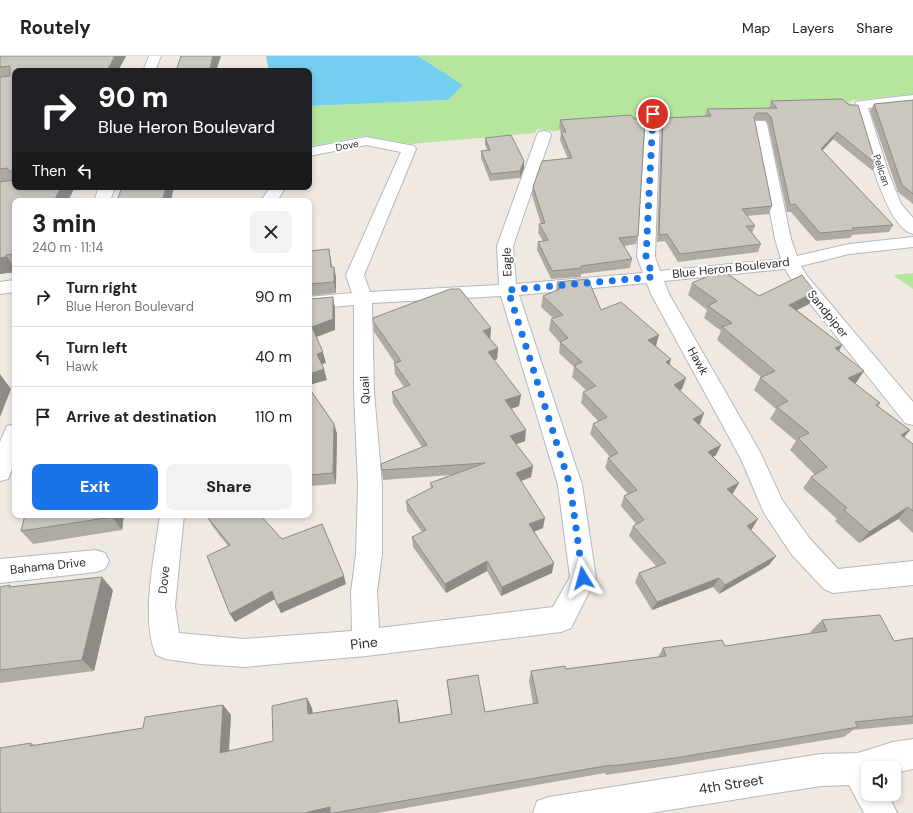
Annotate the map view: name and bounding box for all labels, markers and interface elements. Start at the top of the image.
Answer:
text: Routely [20,15,91,40]
text: Map [742,19,770,37]
text: Layers [792,19,834,37]
text: Share [856,19,893,37]
text: 90 m [98,79,168,116]
icon: right [32,84,84,136]
pin [636,97,670,131]
icon: arrive [642,103,664,125]
text: Blue Heron Boulevard [98,115,275,139]
street label: Dove [334,137,360,154]
street label: Pelican [870,153,893,188]
icon: left [74,160,96,182]
text: Then [32,161,66,181]
text: 3 min [32,208,96,239]
button: close [250,211,292,253]
text: 240 m · 11:14 [32,239,103,256]
street label: Eagle [498,247,516,277]
street label: Blue Heron Boulevard [672,254,790,282]
text: Turn right [66,278,137,298]
icon: right [32,286,54,308]
text: 90 m [255,287,292,307]
street label: Sandpiper [804,287,853,342]
text: Blue Heron Boulevard [66,298,194,315]
text: Turn left [66,338,127,358]
street label: Hawk [684,344,712,378]
icon: left [32,346,54,368]
text: 40 m [255,347,292,367]
text: Hawk [66,358,98,375]
street label: Quail [357,376,373,404]
icon: arrive [32,406,54,428]
text: Arrive at destination [66,407,217,427]
text: 110 m [255,407,292,427]
button: Exit [32,464,158,510]
button: Share [166,464,292,510]
street label: Bahama Drive [9,554,87,578]
position arrow [562,557,604,599]
street label: Dove [155,565,173,595]
street label: Pine [349,633,379,653]
map controls [861,761,901,801]
button: sound [861,761,901,801]
street label: 4th Street [697,770,765,798]

